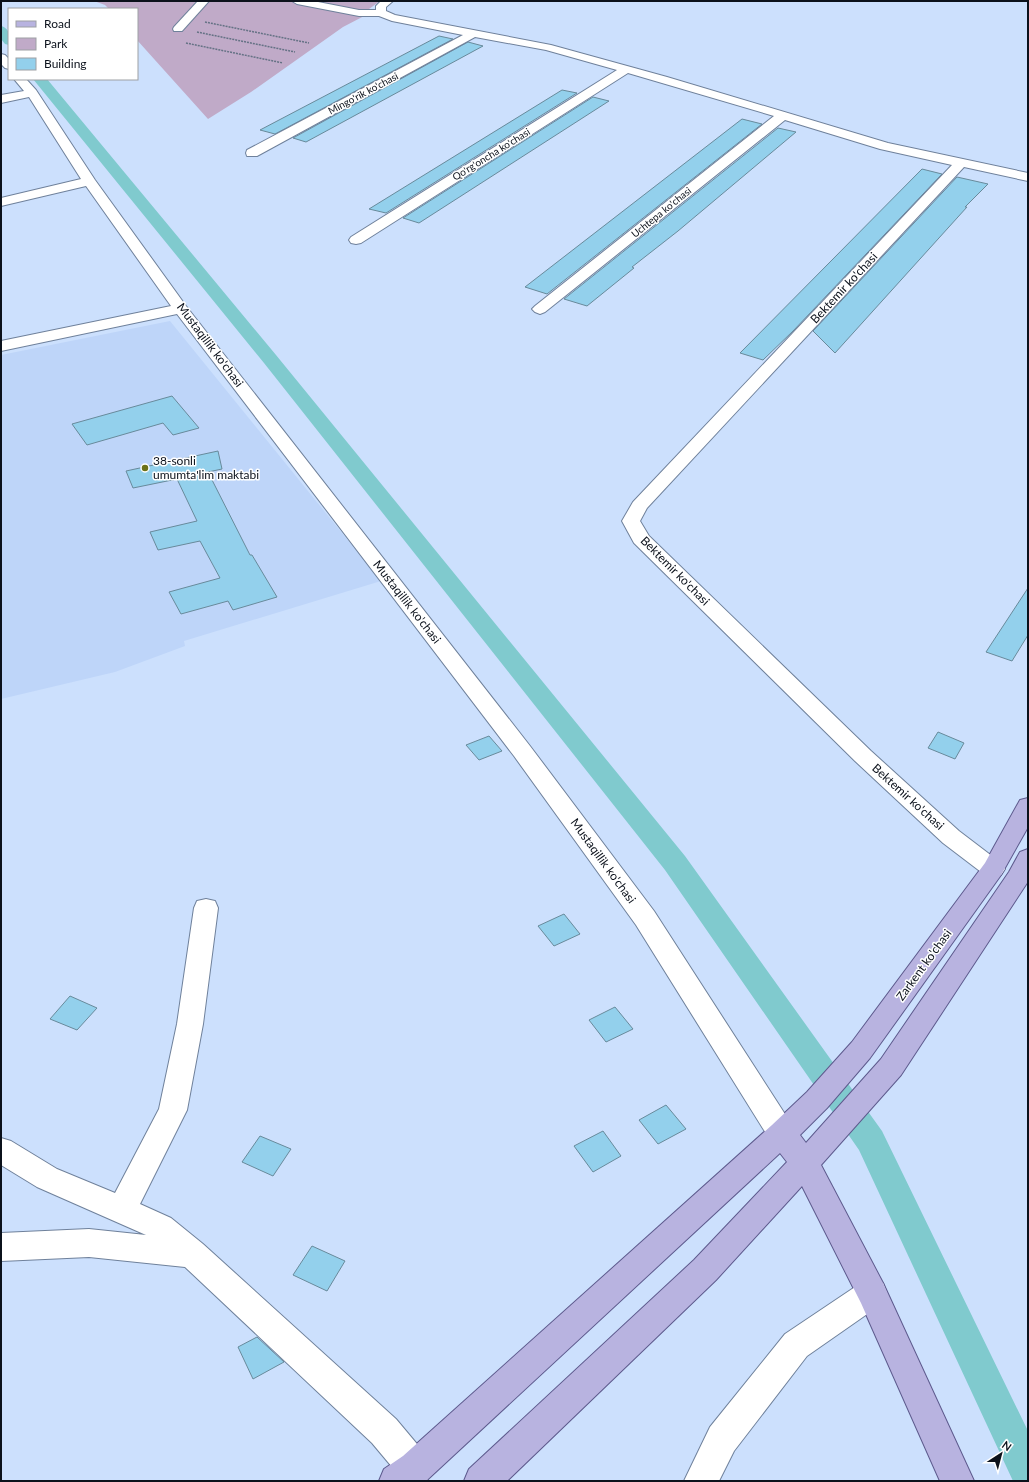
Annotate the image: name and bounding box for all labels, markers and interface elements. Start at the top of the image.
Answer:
legend [8,8,138,80]
text: Road [44,16,71,31]
text: Park [44,36,68,51]
text: Building [44,56,87,71]
street label: Mingo'rik ko'chasi [326,69,400,117]
street label: Qo'rg'oncha ko'chasi [450,125,532,183]
street label: Uchtepa ko'chasi [629,184,693,240]
street label: Bektemir ko'chasi [807,249,880,326]
street label: Mustaqillik ko'chasi [174,300,247,390]
place label: 38-sonli umumta'lim maktabi [153,453,259,482]
marker: 38-sonli umumta'lim maktabi [140,463,150,473]
street label: Bektemir ko'chasi [638,533,713,608]
street label: Mustaqillik ko'chasi [370,557,445,646]
street label: Bektemir ko'chasi [869,760,947,833]
street label: Mustaqillik ko'chasi [568,815,639,906]
street label: Zarkent ko'chasi [893,926,955,1003]
north arrow [981,1434,1021,1474]
text: N [1000,1438,1014,1453]

